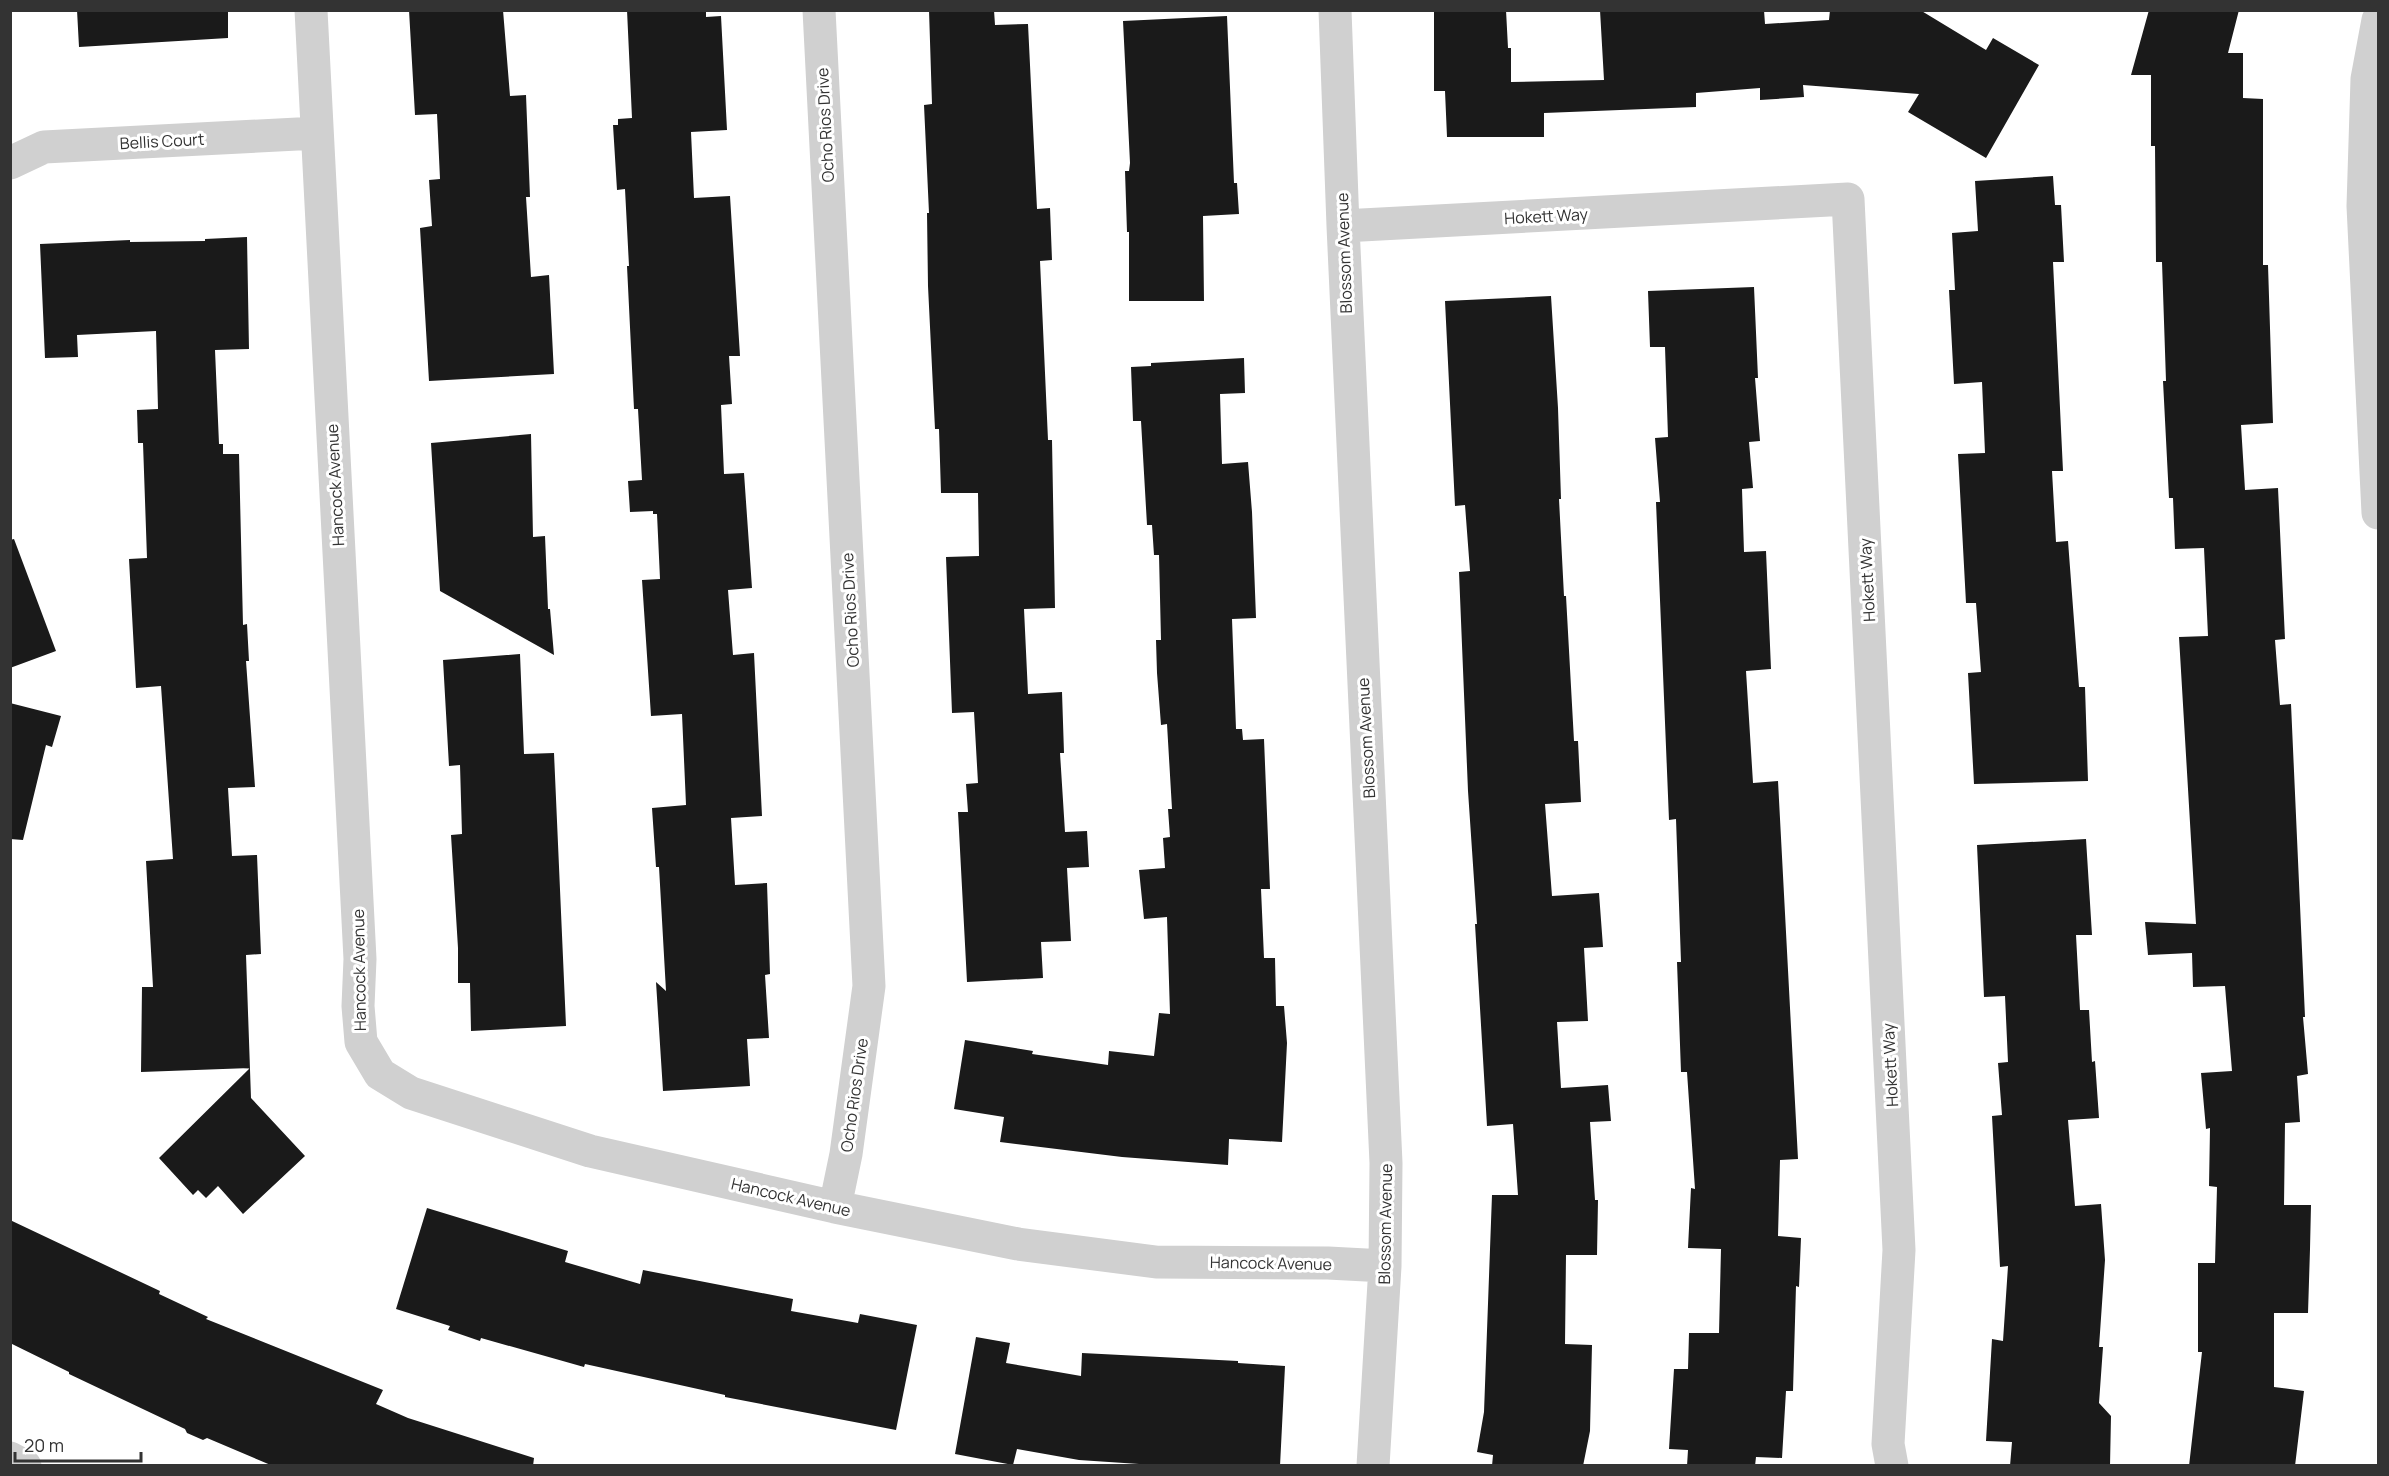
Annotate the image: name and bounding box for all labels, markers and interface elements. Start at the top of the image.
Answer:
street label: Ocho Rios Drive [811,67,839,183]
street label: Bellis Court [119,128,205,154]
street label: Blossom Avenue [1331,192,1357,314]
street label: Hokett Way [1504,203,1589,229]
street label: Hancock Avenue [321,423,349,547]
street label: Hokett Way [1854,537,1880,622]
street label: Ocho Rios Drive [836,552,864,668]
street label: Blossom Avenue [1352,677,1380,799]
street label: Hancock Avenue [347,909,371,1031]
street label: Hokett Way [1877,1022,1903,1107]
street label: Ocho Rios Drive [835,1037,873,1153]
street label: Blossom Avenue [1373,1163,1397,1285]
street label: Hancock Avenue [729,1173,853,1221]
street label: Hancock Avenue [1210,1251,1332,1275]
scale bar [15,1425,141,1463]
text: 20 m [24,1433,64,1457]

